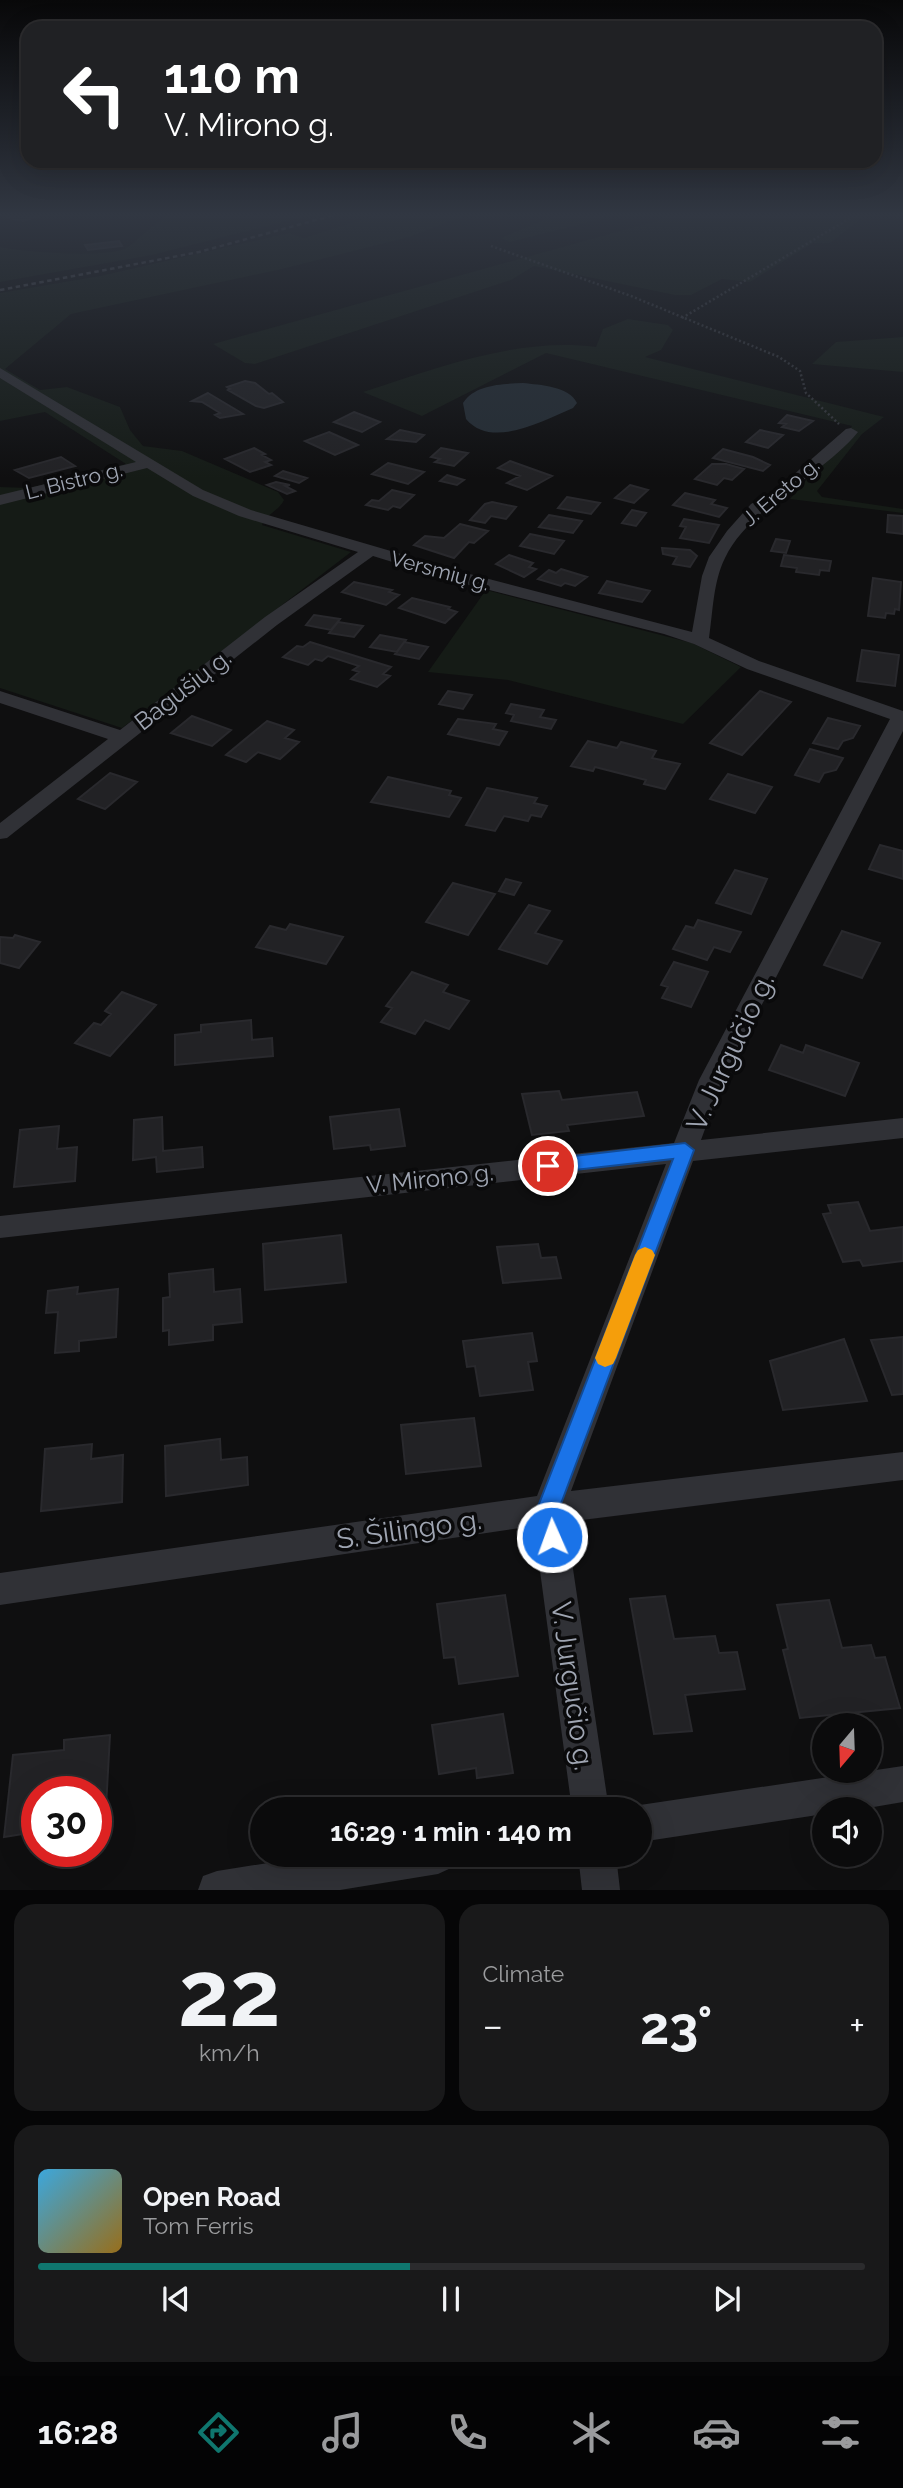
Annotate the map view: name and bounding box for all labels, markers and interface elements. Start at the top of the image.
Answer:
text: 110 m [164,47,300,104]
icon: left [49,49,140,140]
text: V. Mirono g. [164,106,334,143]
street label: J. Ereto g. [737,452,824,531]
street label: L. Bistro g. [23,456,125,505]
street label: Versmių g. [388,545,492,596]
street label: Bagušių g. [129,643,237,736]
street label: V. Jurgučio g. [680,968,781,1136]
pin [518,1136,578,1196]
icon: arrive [529,1147,567,1185]
street label: V. Mirono g. [365,1157,495,1200]
position arrow [515,1500,589,1574]
street label: S. Šilingo g. [334,1502,484,1556]
street label: V. Jurgučio g. [544,1600,601,1772]
north arrow [812,1713,882,1783]
map controls [812,1713,882,1867]
speed limit sign: 30 [21,1776,112,1867]
button: sound [812,1797,882,1867]
text: 16:29 · 1 min · 140 m [330,1817,572,1847]
text: 22 [178,1940,281,2047]
text: Climate [483,1960,564,1987]
text: 23° [640,1995,712,2056]
text: − [483,2003,503,2048]
text: + [849,2003,865,2048]
text: km/h [199,2039,260,2066]
text: Open Road [143,2182,281,2212]
text: Tom Ferris [143,2212,254,2239]
icon: previous [157,2280,195,2318]
icon: pause [432,2280,470,2318]
icon: next [708,2280,746,2318]
icon: directions [194,2408,243,2457]
icon: music [318,2408,367,2457]
icon: phone [443,2408,492,2457]
icon: climate [567,2408,616,2457]
icon: car [692,2408,741,2457]
icon: filters [816,2408,865,2457]
text: 16:28 [38,2414,118,2451]

